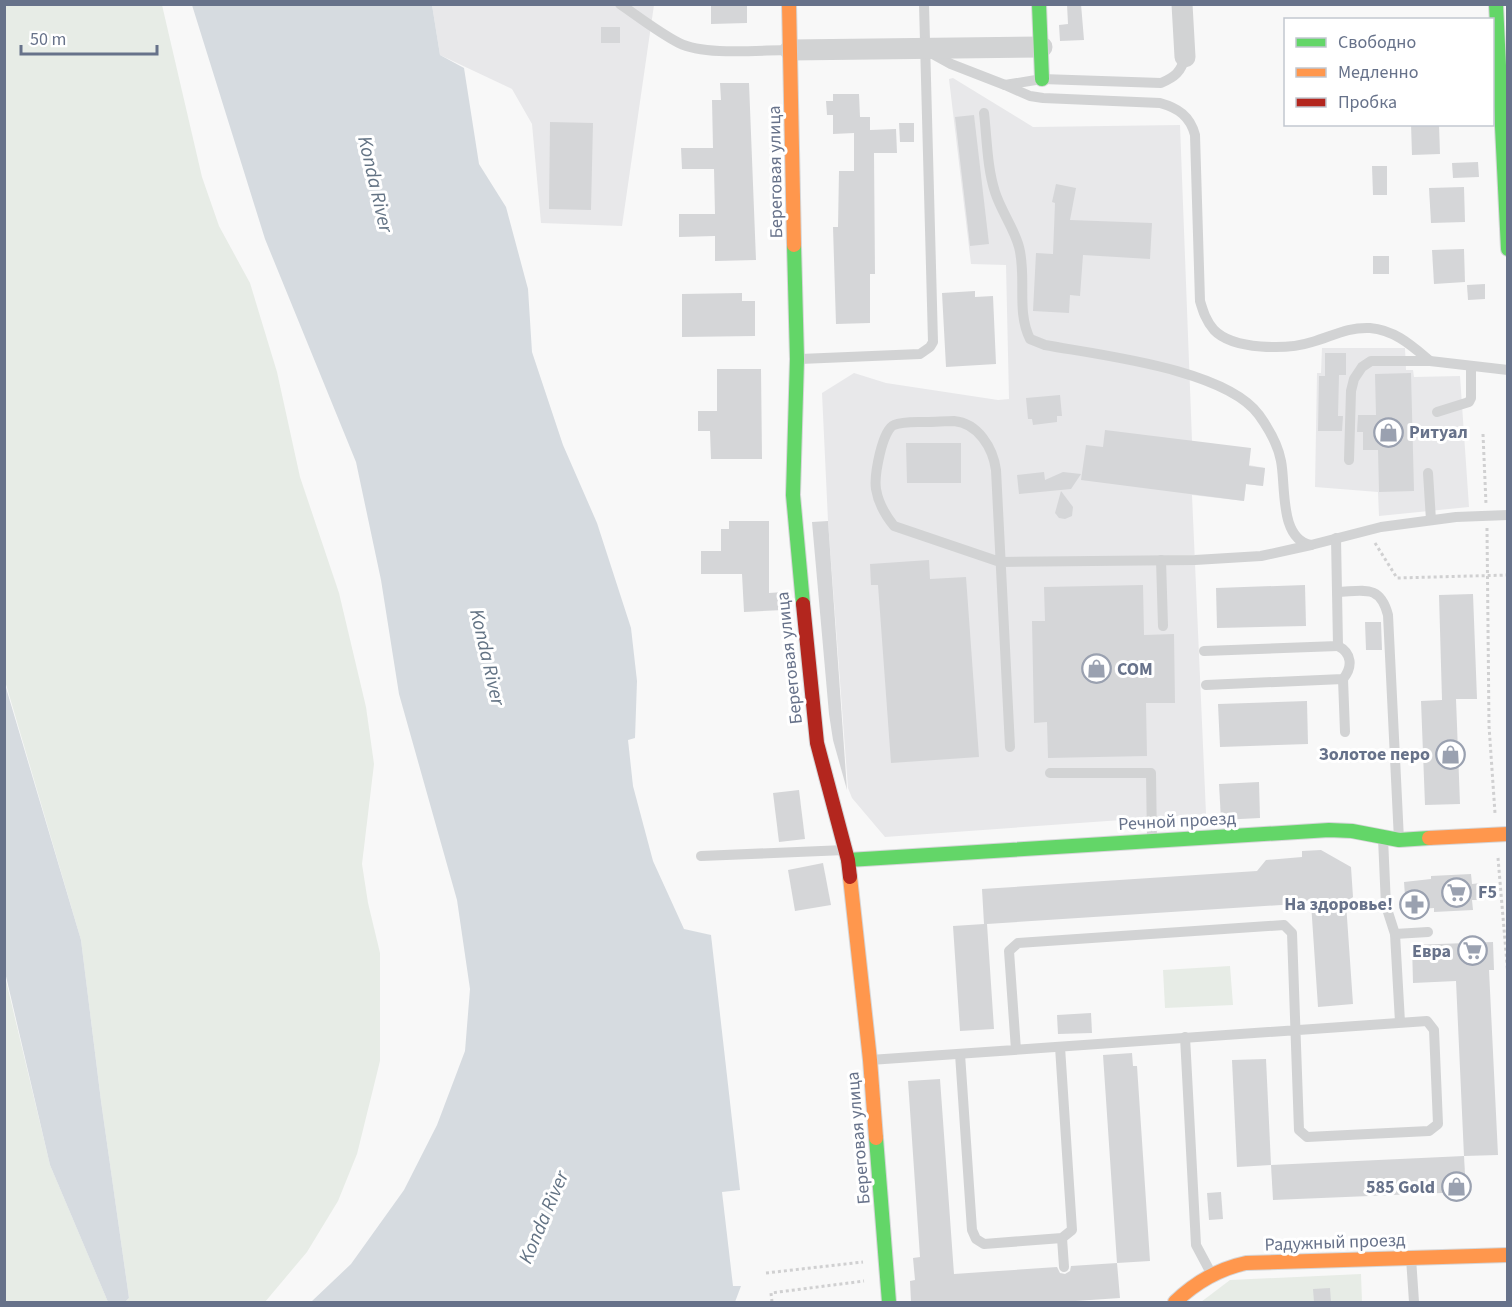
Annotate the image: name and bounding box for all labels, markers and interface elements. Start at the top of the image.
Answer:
scale bar [21,18,158,56]
legend [1284,18,1494,126]
text: 50 m [30,27,66,52]
text: Свободно [1338,30,1416,55]
text: Медленно [1338,60,1418,85]
text: Пробка [1338,90,1397,115]
street label: Береговая улица [762,105,789,239]
water label: Konda River [350,133,400,236]
shop icon: Ритуал [1372,416,1404,448]
place label: Ритуал [1409,420,1468,445]
street label: Береговая улица [770,591,809,725]
water label: Konda River [462,606,512,709]
shop icon: СОМ [1080,653,1112,685]
place label: СОМ [1117,657,1153,682]
shop icon: Золотое перо [1435,738,1467,770]
place label: Золотое перо [1319,742,1430,767]
street label: Речной проезд [1117,806,1237,837]
supermarket icon: F5 [1441,876,1473,908]
place label: F5 [1478,880,1497,905]
pharmacy icon: На здоровье! [1398,888,1430,920]
place label: На здоровье! [1284,892,1393,917]
supermarket icon: Евра [1456,935,1488,967]
place label: Евра [1412,939,1451,964]
street label: Береговая улица [840,1071,877,1205]
water label: Konda River [512,1166,576,1268]
shop icon: 585 Gold [1440,1171,1472,1203]
place label: 585 Gold [1366,1175,1435,1200]
street label: Радужный проезд [1264,1228,1406,1257]

